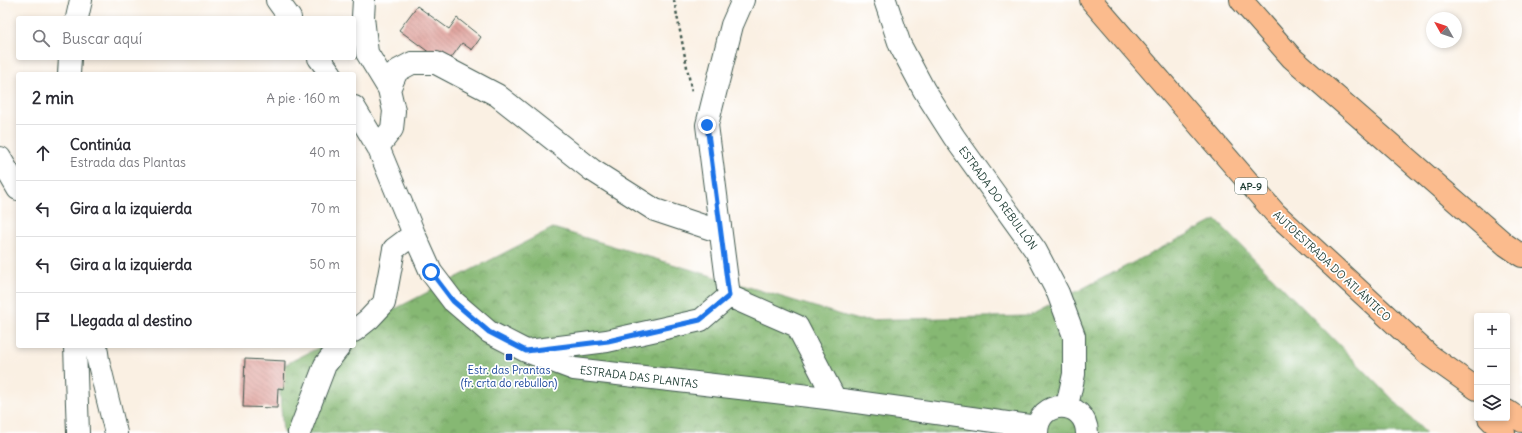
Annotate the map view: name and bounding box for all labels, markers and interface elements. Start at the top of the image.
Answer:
north arrow [1426,12,1462,48]
search box [16,16,356,60]
icon: search [30,27,52,49]
text: Buscar aquí [62,29,142,48]
text: 2 min [32,87,74,109]
text: A pie · 160 m [266,90,340,107]
route end [698,116,716,134]
text: Continúa [70,135,131,154]
icon: ahead [32,142,54,164]
street label: ESTRADA DO REBULLÓN [956,143,1041,253]
text: 40 m [309,144,340,161]
text: Estrada das Plantas [70,154,186,171]
road number: AP-9 [1235,178,1267,194]
icon: left [32,198,54,220]
text: Gira a la izquierda [70,199,192,218]
text: 70 m [311,200,340,217]
street label: AUTOESTRADA DO ATLÁNTICO [1270,207,1395,324]
icon: left [32,254,54,276]
text: Gira a la izquierda [70,255,192,274]
text: 50 m [309,256,340,273]
route start [422,263,440,281]
icon: arrive [32,310,54,332]
text: Llegada al destino [70,311,192,330]
map controls [1474,313,1510,421]
button: + [1474,313,1510,349]
button: − [1474,349,1510,385]
marker: Estr. das Prantas (fr. crta do rebullon) [504,352,514,362]
place label: Estr. das Prantas (fr. crta do rebullon) [461,363,557,390]
street label: ESTRADA DAS PLANTAS [579,363,699,391]
button: layers [1474,385,1510,421]

